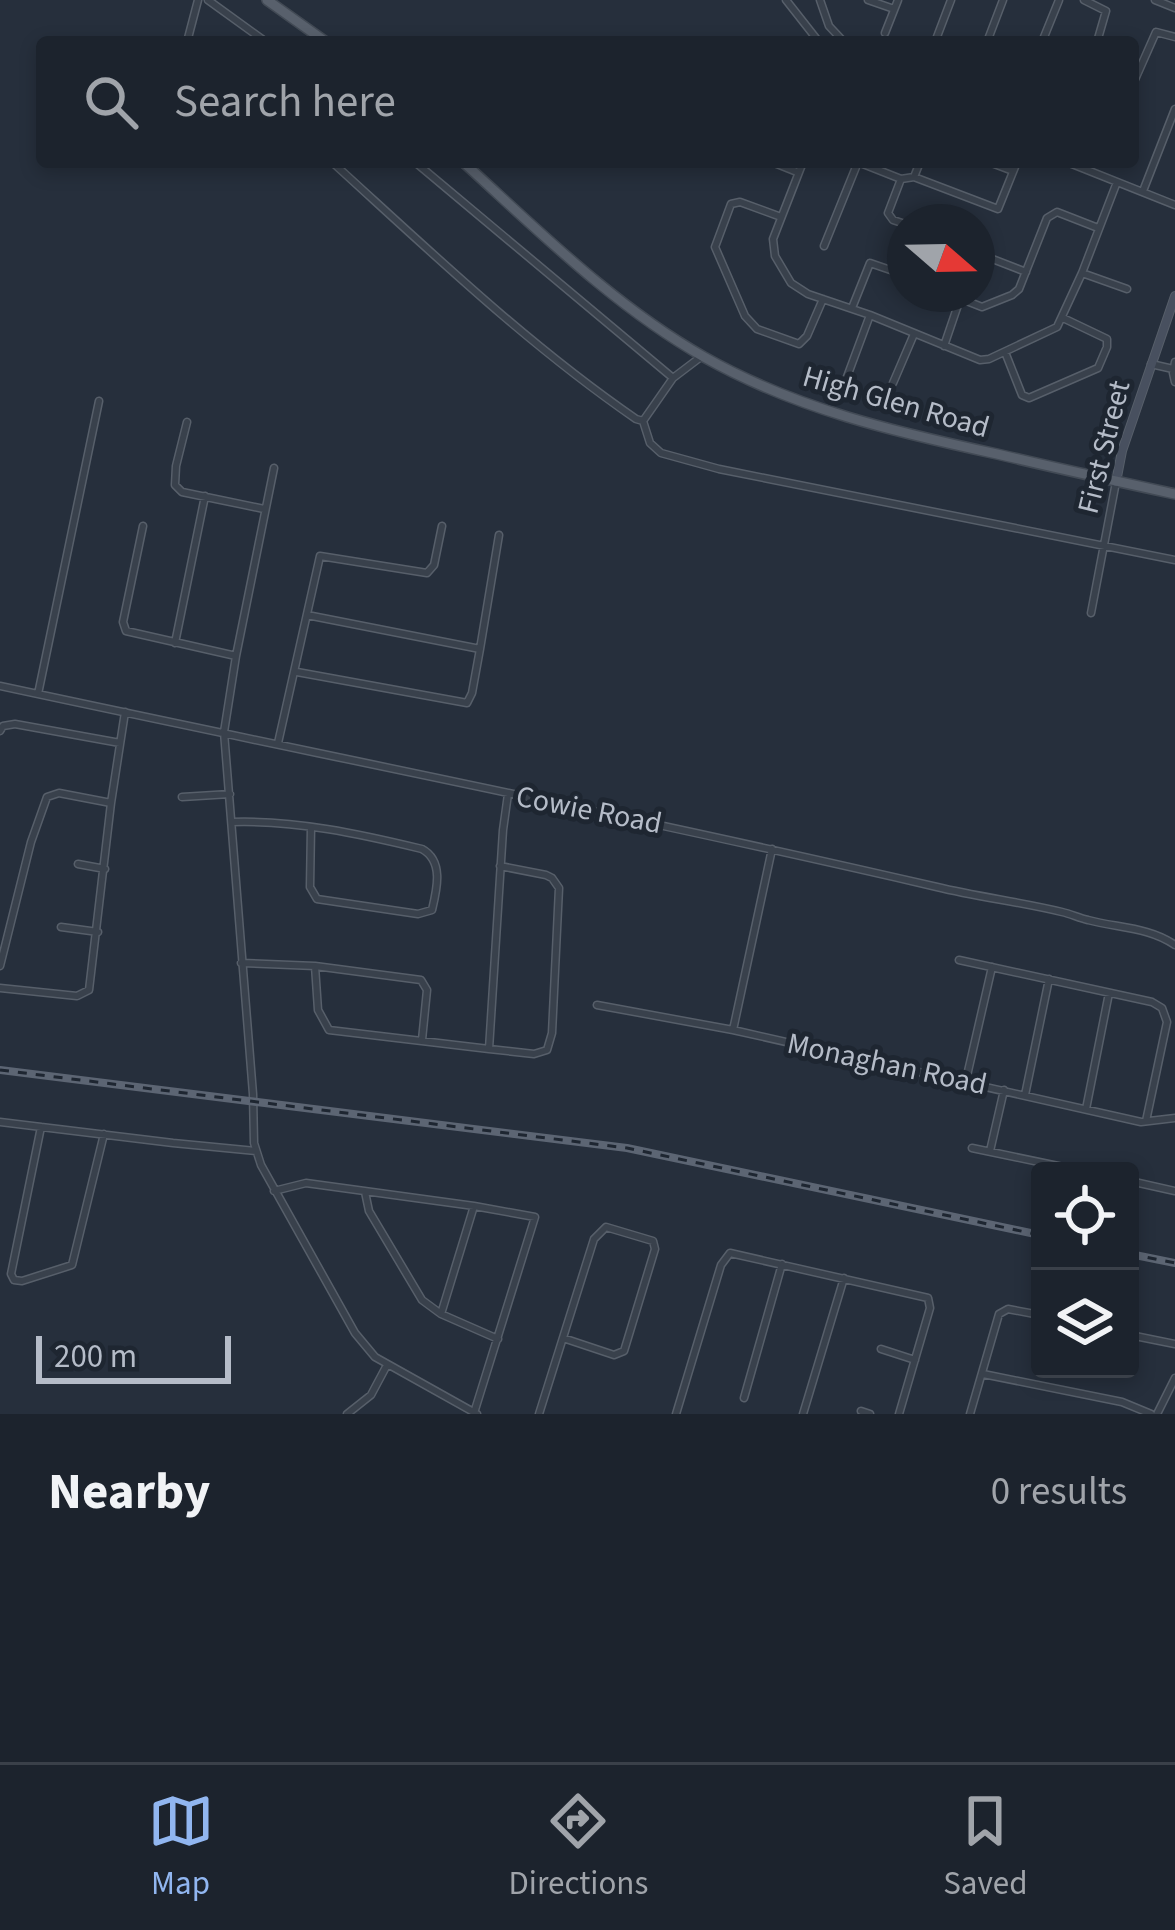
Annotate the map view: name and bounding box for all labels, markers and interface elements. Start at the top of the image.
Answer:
search box [36,36,1139,168]
icon: search [78,69,144,135]
text: Search here [174,70,396,134]
north arrow [887,204,995,312]
street label: High Glen Road [798,355,994,449]
street label: First Street [1067,376,1141,518]
street label: Cowie Road [513,775,665,845]
street label: Monaghan Road [783,1022,991,1106]
map controls [1031,1162,1139,1378]
button: locate [1031,1162,1139,1270]
button: layers [1031,1270,1139,1378]
scale bar [36,1330,231,1383]
text: 200 m [54,1333,137,1380]
text: Nearby [48,1456,210,1528]
text: 0 results [991,1464,1127,1520]
tab: Map [148,1788,214,1907]
tab: Directions [509,1788,648,1907]
tab: Saved [943,1788,1027,1907]

